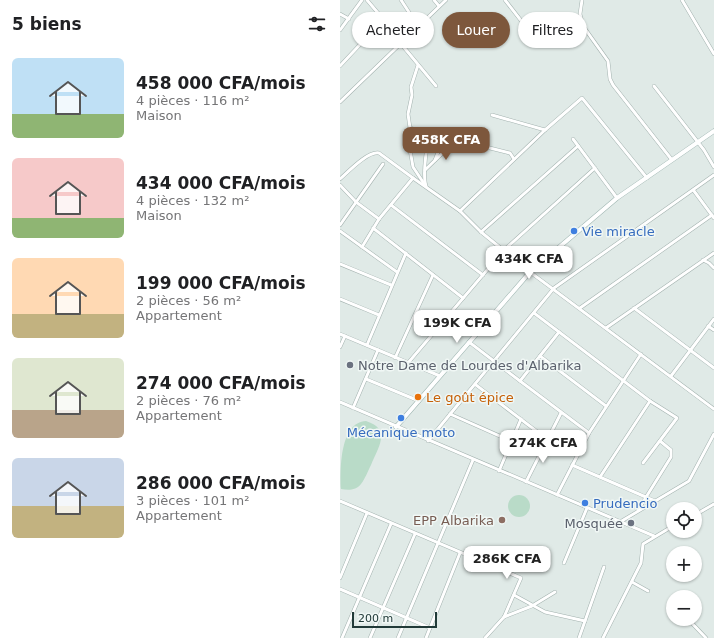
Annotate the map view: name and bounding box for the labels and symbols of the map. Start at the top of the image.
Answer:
pin: 458K CFA [405,127,487,161]
place label: Vie miracle [582,224,655,239]
marker: Vie miracle [569,226,579,236]
pin: 434K CFA [488,246,570,280]
pin: 199K CFA [416,310,498,344]
place label: Notre Dame de Lourdes d'Albarika [358,358,581,373]
marker: Notre Dame de Lourdes d'Albarika [345,360,355,370]
place label: Le goût épice [426,390,514,405]
marker: Le goût épice [413,392,423,402]
marker: Mécanique moto [396,413,406,423]
place label: Mécanique moto [347,425,455,440]
pin: 274K CFA [502,430,584,464]
place label: Prudencio [593,496,657,511]
marker: Prudencio [580,498,590,508]
place label: EPP Albarika [413,513,494,528]
marker: EPP Albarika [497,515,507,525]
place label: Mosquée [565,516,623,531]
marker: Mosquée [626,518,636,528]
pin: 286K CFA [466,546,548,580]
scale bar [352,610,437,629]

